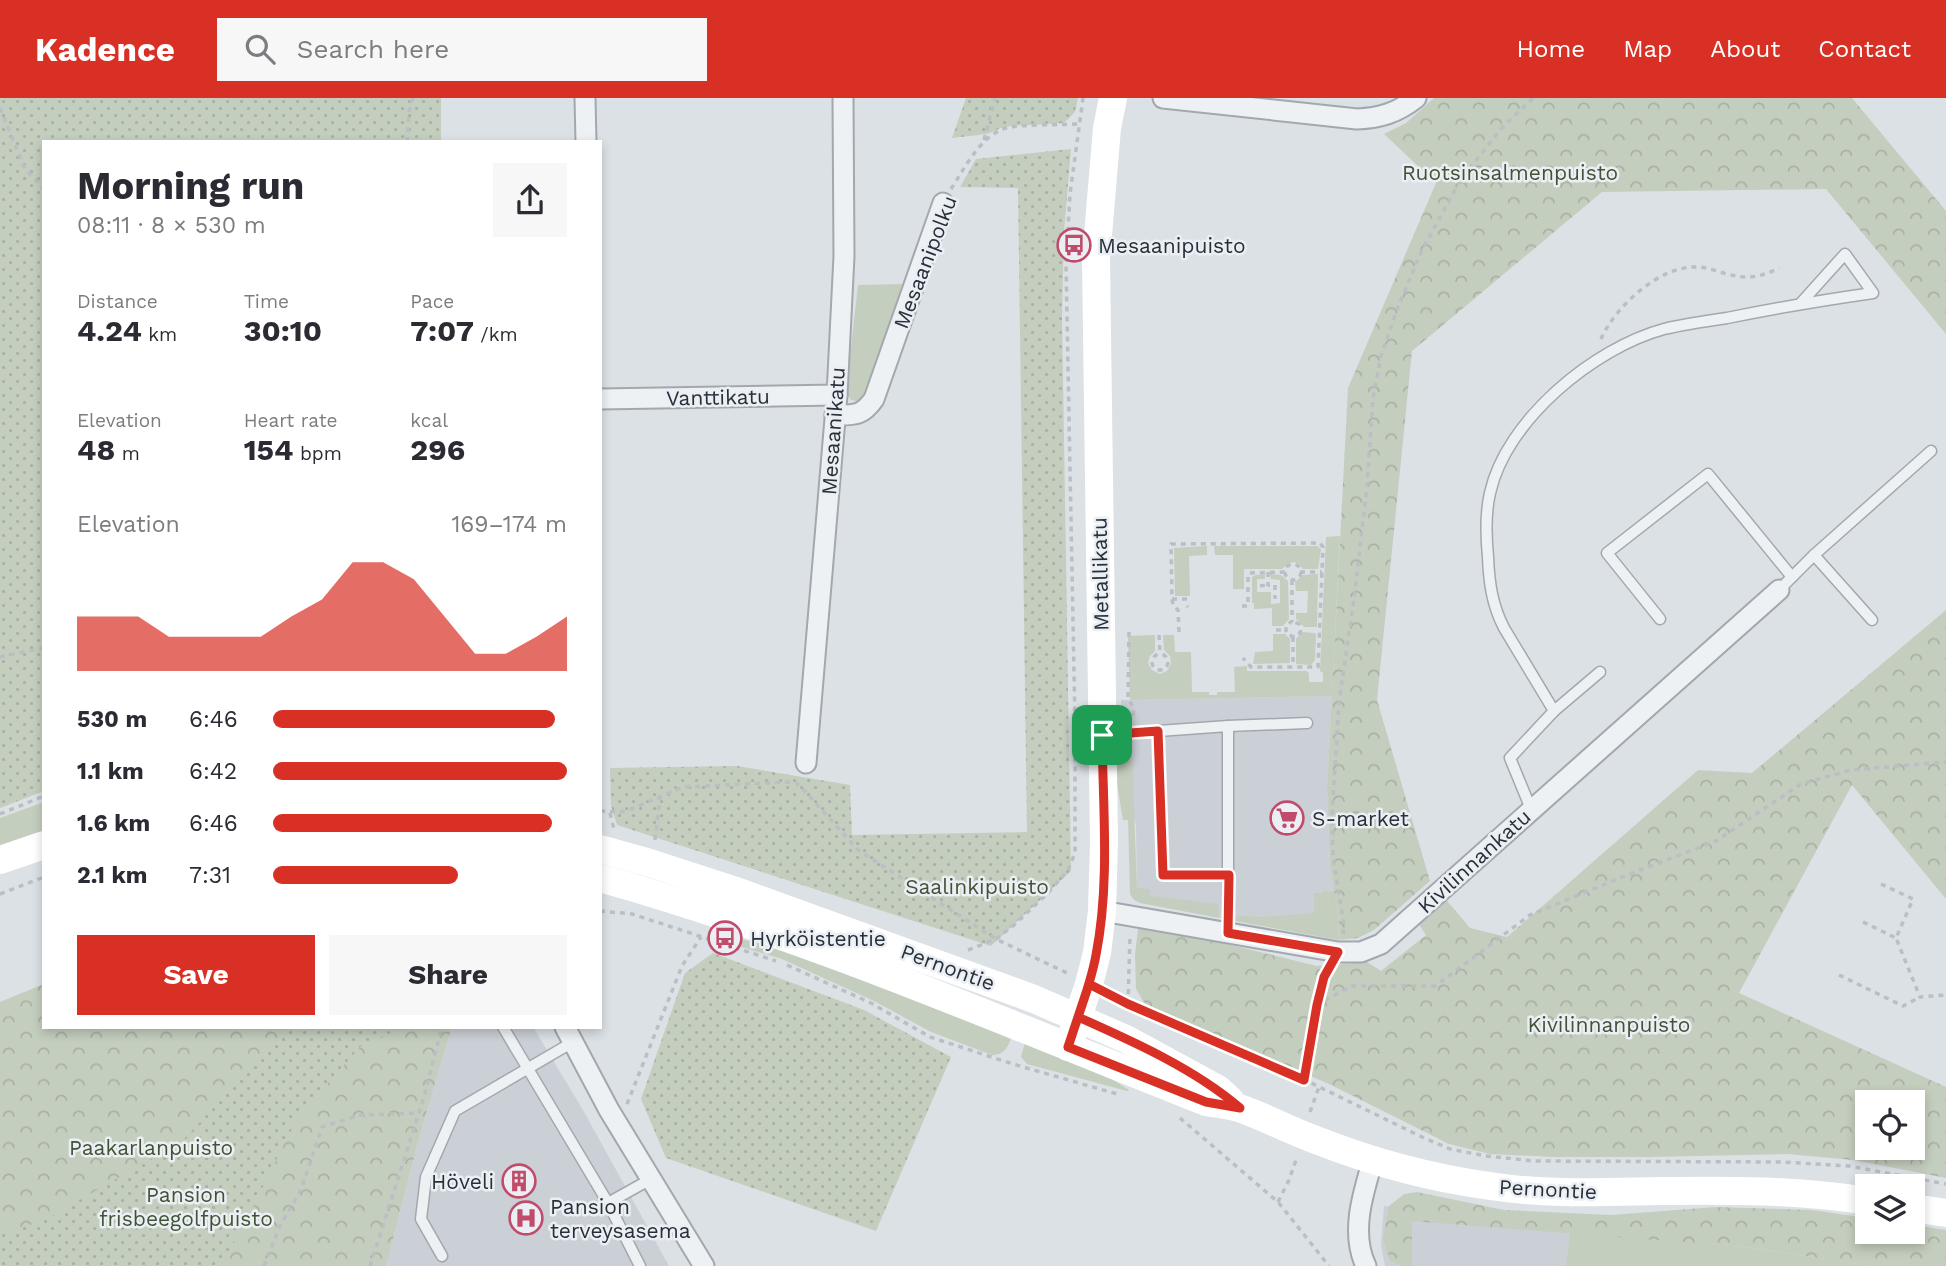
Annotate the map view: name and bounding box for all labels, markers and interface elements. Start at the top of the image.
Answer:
search box [217,18,707,81]
text: Kadence [35,30,175,69]
icon: search [241,30,279,68]
text: Search here [297,34,449,64]
text: Home [1517,35,1585,63]
text: Map [1623,35,1672,63]
text: About [1710,35,1780,63]
text: Contact [1818,35,1911,63]
park label: Ruotsinsalmenpuisto [1402,160,1618,185]
button: share [493,163,567,237]
text: Morning run [77,164,304,208]
street label: Mesaanipolku [888,192,962,332]
text: 08:11 · 8 × 530 m [77,212,266,239]
bus stop icon: Mesaanipuisto [1055,226,1093,264]
place label: Mesaanipuisto [1098,233,1245,258]
text: Distance [77,290,158,313]
text: Time [244,290,289,313]
text: Pace [410,290,454,313]
text: 4.24 [77,313,142,348]
text: 30:10 [244,313,322,348]
text: 7:07 [410,313,474,348]
text: km [142,323,177,346]
text: /km [474,323,518,346]
street label: Mesaanikatu [816,366,850,496]
street label: Vanttikatu [666,384,770,410]
text: Elevation [77,409,162,432]
text: Heart rate [244,409,338,432]
text: kcal [410,409,448,432]
text: 48 [77,432,115,467]
text: 154 [244,432,293,467]
text: 296 [410,432,465,467]
text: m [115,442,140,465]
text: bpm [293,442,342,465]
text: Elevation [77,511,180,538]
text: 169–174 m [451,511,567,538]
street label: Metallikatu [1087,517,1113,631]
pin [1072,705,1132,765]
text: 530 m [77,706,147,733]
text: 6:46 [189,706,238,733]
icon: arrive [1083,716,1121,754]
text: 1.1 km [77,758,144,785]
text: 6:42 [189,758,237,785]
supermarket icon: S-market [1268,799,1306,837]
street label: Kivilinnankatu [1412,804,1536,918]
place label: S-market [1312,806,1409,831]
text: 1.6 km [77,810,150,837]
text: 6:46 [189,810,238,837]
text: 2.1 km [77,862,148,889]
text: 7:31 [189,862,231,889]
park label: Saalinkipuisto [905,874,1049,899]
bus stop icon: Hyrköistentie [706,919,744,957]
place label: Hyrköistentie [750,926,886,951]
button: Save [77,935,315,1015]
button: Share [329,935,567,1015]
street label: Pernontie [898,938,998,996]
park label: Kivilinnanpuisto [1528,1012,1690,1037]
map controls [1855,1090,1925,1244]
button: locate [1855,1090,1925,1160]
park label: Paakarlanpuisto [69,1135,233,1160]
building icon: Höveli [500,1162,538,1200]
place label: Höveli [431,1169,494,1194]
street label: Pernontie [1498,1174,1598,1204]
button: layers [1855,1174,1925,1244]
park label: Pansion frisbeegolfpuisto [99,1182,273,1231]
place label: Pansion terveysasema [550,1194,691,1243]
hospital icon: Pansion terveysasema [507,1199,545,1237]

